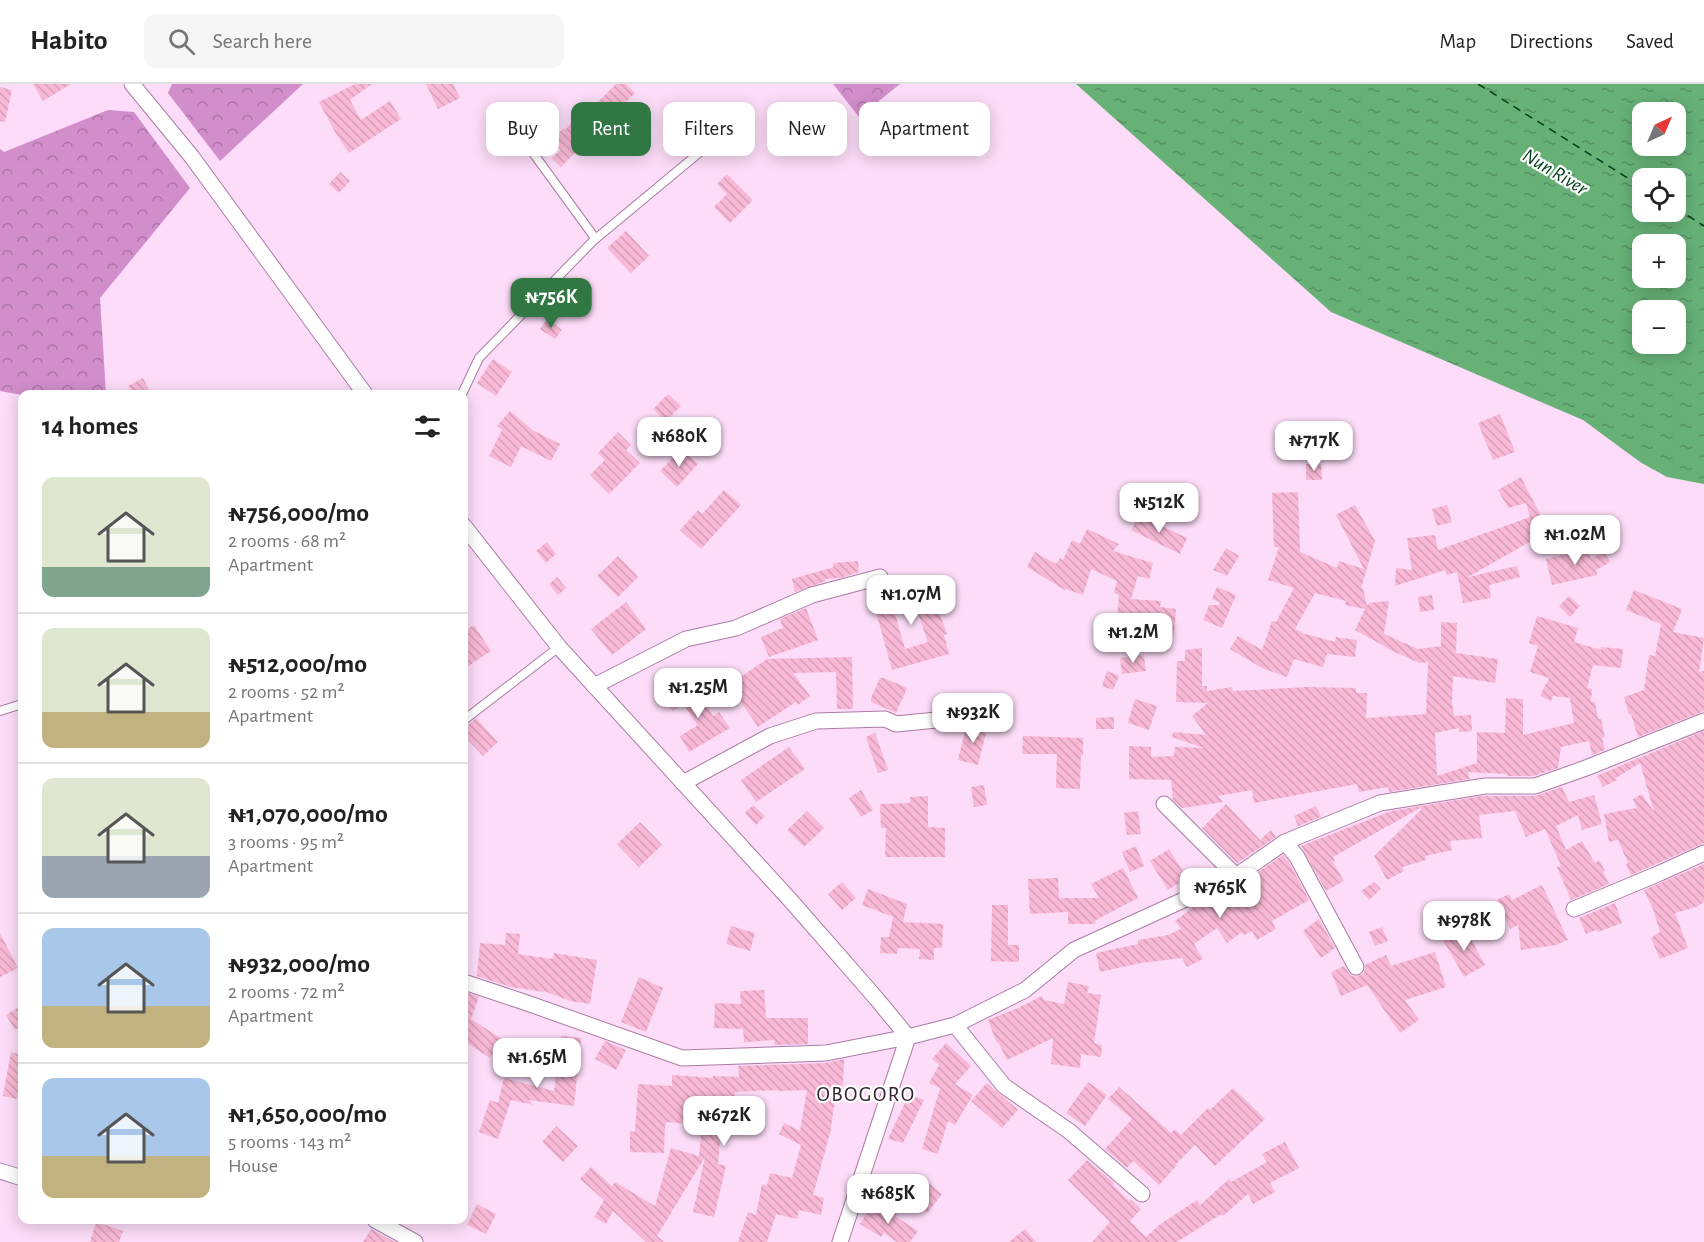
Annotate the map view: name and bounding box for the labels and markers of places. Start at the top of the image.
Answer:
pin: ₦756K [509,278,593,329]
pin: ₦680K [637,417,721,468]
pin: ₦717K [1272,421,1356,472]
pin: ₦512K [1117,483,1201,534]
pin: ₦1.02M [1526,515,1624,566]
pin: ₦1.07M [862,575,960,626]
pin: ₦1.2M [1091,613,1175,664]
pin: ₦1.25M [649,668,747,719]
pin: ₦932K [931,693,1015,744]
pin: ₦765K [1178,868,1262,919]
pin: ₦978K [1422,901,1506,952]
pin: ₦1.65M [488,1038,586,1089]
pin: ₦672K [682,1096,766,1147]
pin: ₦685K [846,1174,930,1225]

